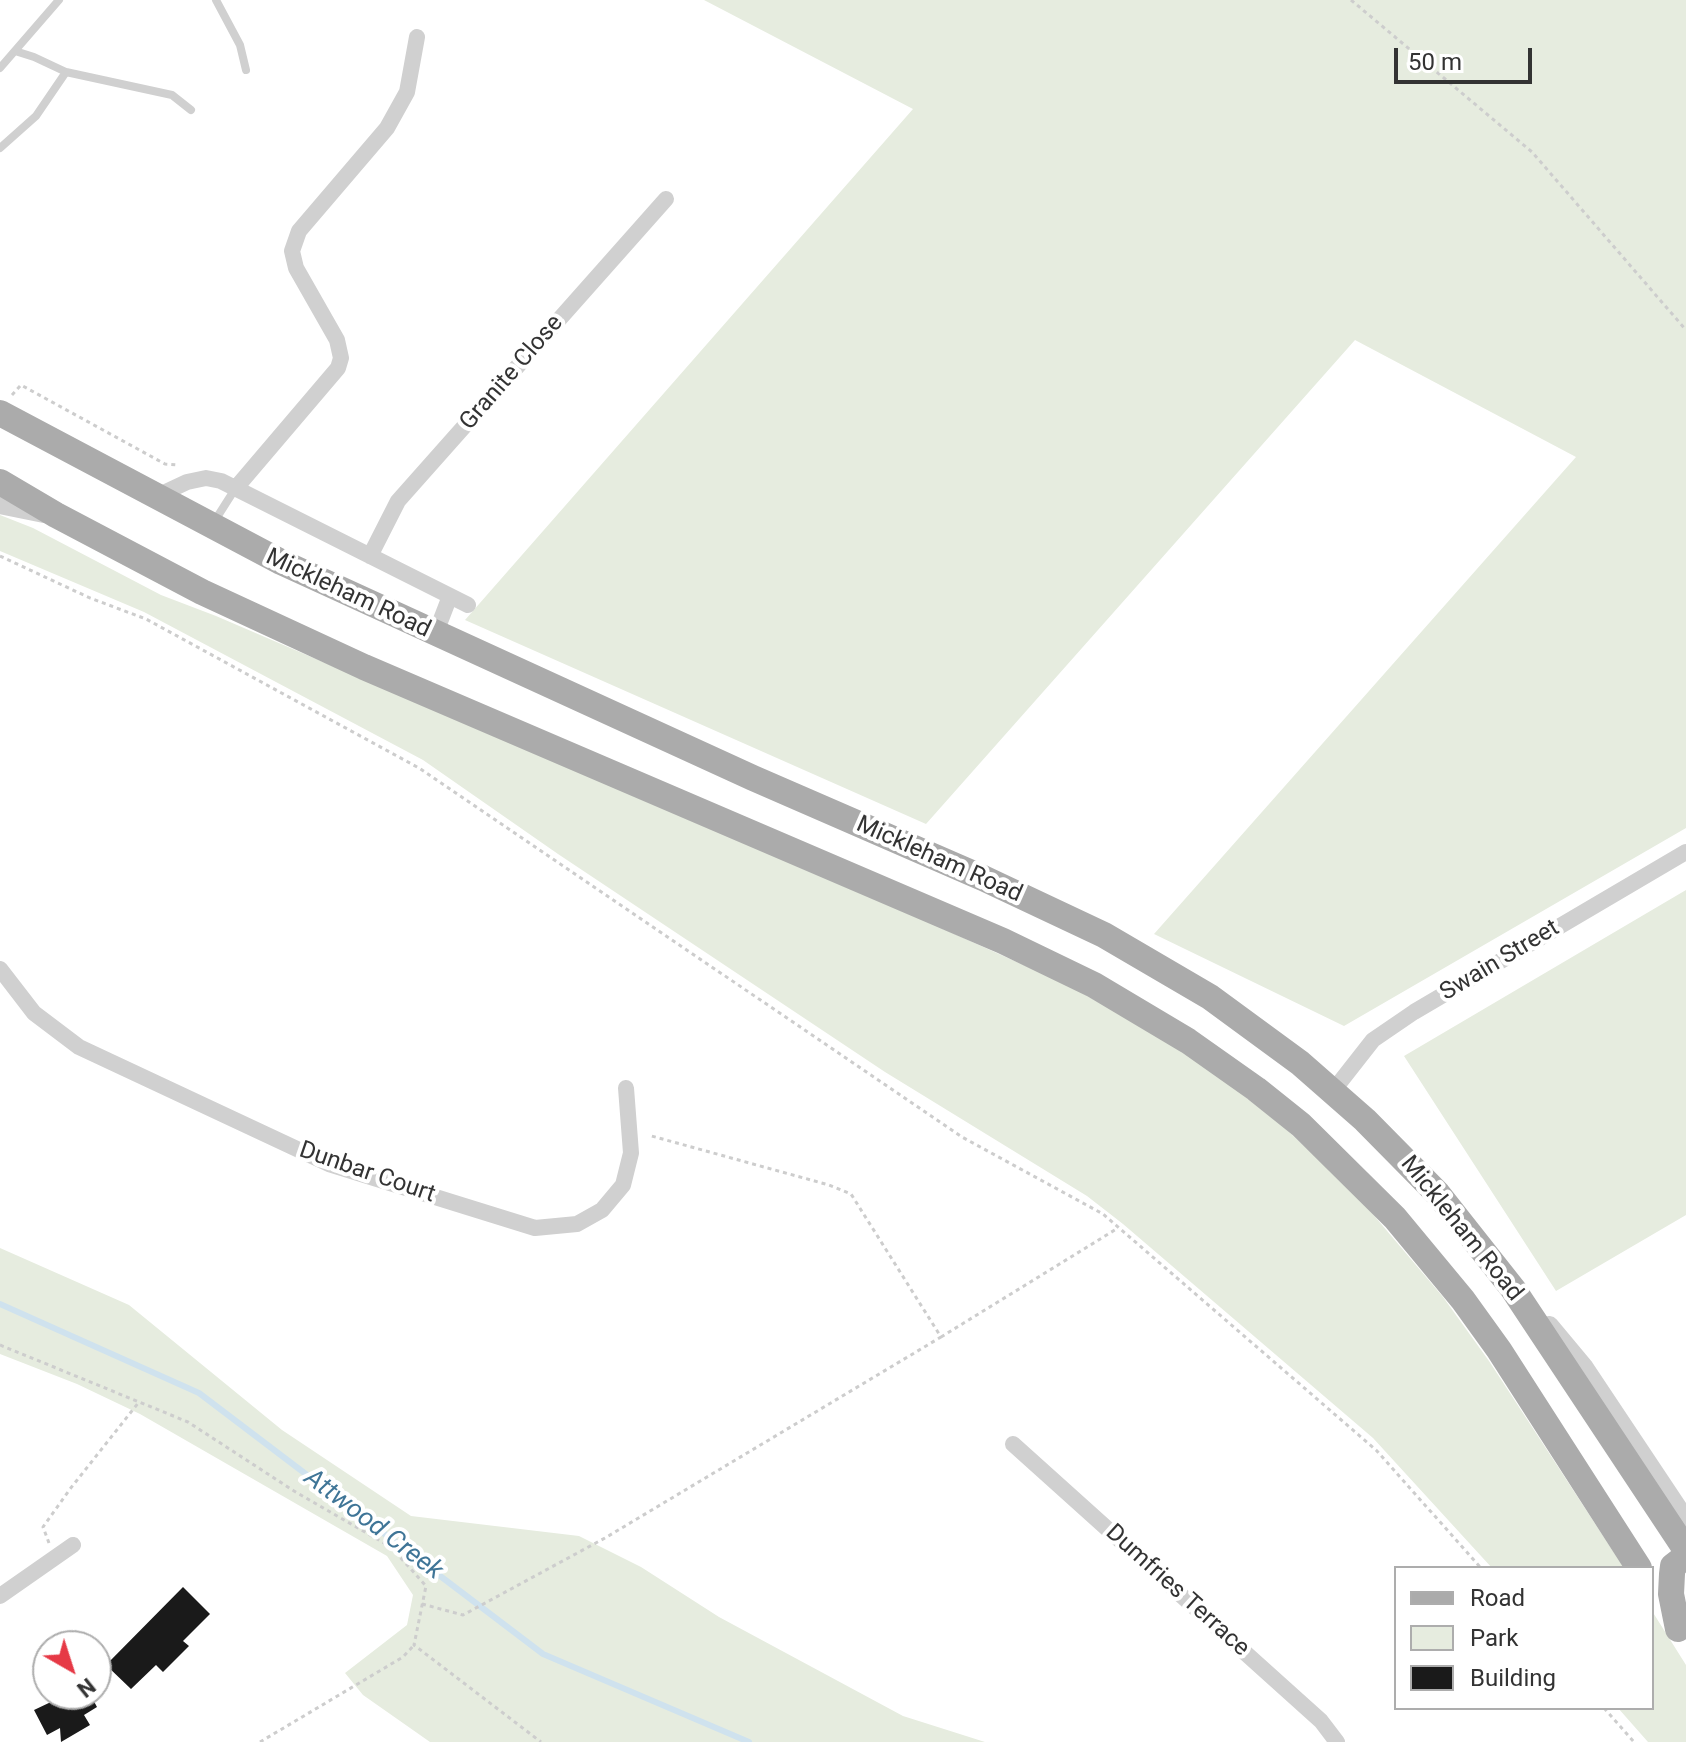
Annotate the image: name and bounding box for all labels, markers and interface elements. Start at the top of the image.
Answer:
scale bar [1398,32,1536,82]
text: 50 m [1408,48,1462,76]
street label: Granite Close [454,310,570,436]
street label: Mickleham Road [261,543,435,645]
street label: Mickleham Road [852,811,1026,909]
street label: Swain Street [1435,914,1565,1008]
street label: Dunbar Court [295,1136,439,1210]
street label: Mickleham Road [1394,1151,1528,1307]
water label: Attwood Creek [298,1463,448,1587]
street label: Dumfries Terrace [1099,1519,1255,1663]
legend [1394,1566,1654,1710]
text: Road [1470,1584,1525,1612]
text: Park [1470,1624,1518,1652]
north arrow [32,1630,112,1710]
text: Building [1470,1664,1556,1692]
text: N [72,1673,100,1702]

